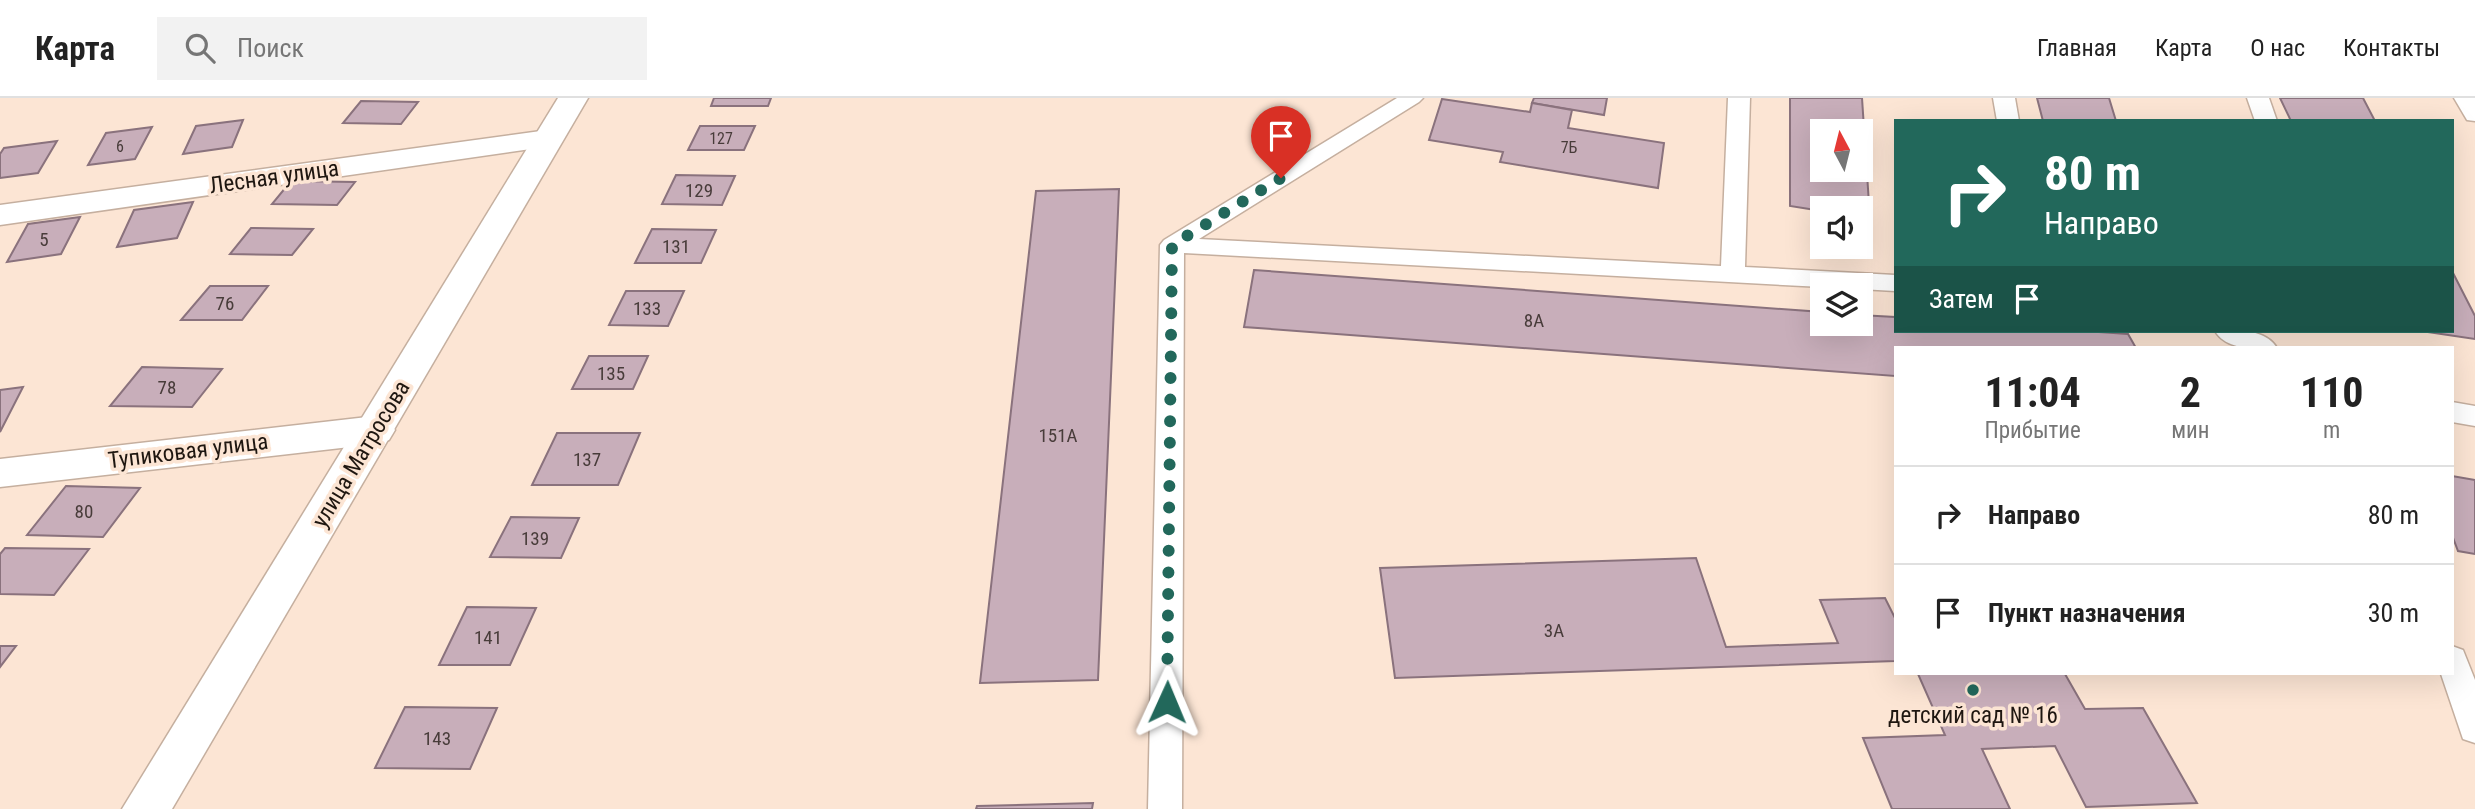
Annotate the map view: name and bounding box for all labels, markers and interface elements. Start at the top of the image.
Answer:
search box [157,17,647,80]
text: Карта [35,29,115,68]
icon: search [181,29,219,67]
text: Поиск [237,33,304,63]
text: Главная [2037,34,2117,62]
text: Карта [2155,34,2212,62]
text: О нас [2250,34,2305,62]
text: Контакты [2343,34,2440,62]
pin [1251,106,1311,178]
icon: arrive [1262,117,1300,155]
north arrow [1810,119,1872,182]
map controls [1810,119,1873,336]
house number: 127 [709,129,733,148]
house number: 6 [116,137,124,156]
house number: 7Б [1561,138,1578,157]
text: 80 m [2044,145,2141,202]
icon: right [1929,147,2020,238]
street label: Лесная улица [208,155,340,199]
house number: 129 [685,179,713,202]
button: sound [1810,196,1873,259]
text: Направо [2044,204,2159,242]
house number: 5 [39,228,49,251]
house number: 131 [662,235,690,258]
button: layers [1810,273,1873,336]
icon: arrive [2008,280,2046,318]
text: Затем [1929,284,1994,314]
house number: 76 [216,292,234,315]
house number: 133 [633,297,661,320]
house number: 8А [1524,309,1544,332]
house number: 135 [597,362,625,385]
text: 11:04 [1984,368,2081,417]
text: 2 [2180,368,2201,417]
text: 110 [2300,368,2364,417]
house number: 78 [158,376,176,399]
street label: улица Матросова [307,376,415,532]
text: Прибытие [1984,417,2081,444]
text: мин [2171,417,2210,444]
text: m [2323,417,2340,444]
house number: 151А [1038,424,1078,447]
street label: Тупиковая улица [106,428,270,474]
house number: 137 [573,448,601,471]
icon: right [1929,496,1967,534]
house number: 80 [75,500,93,523]
text: Направо [1988,500,2080,530]
text: 80 m [2368,500,2419,530]
house number: 139 [521,527,549,550]
icon: arrive [1929,594,1967,632]
text: Пункт назначения [1988,598,2186,628]
text: 30 m [2368,598,2419,628]
house number: 3А [1544,619,1564,642]
house number: 141 [474,626,502,649]
position arrow [1130,665,1204,739]
marker: детский сад № 16 [1965,682,1981,698]
place label: детский сад № 16 [1888,702,2058,729]
house number: 143 [423,727,451,750]

